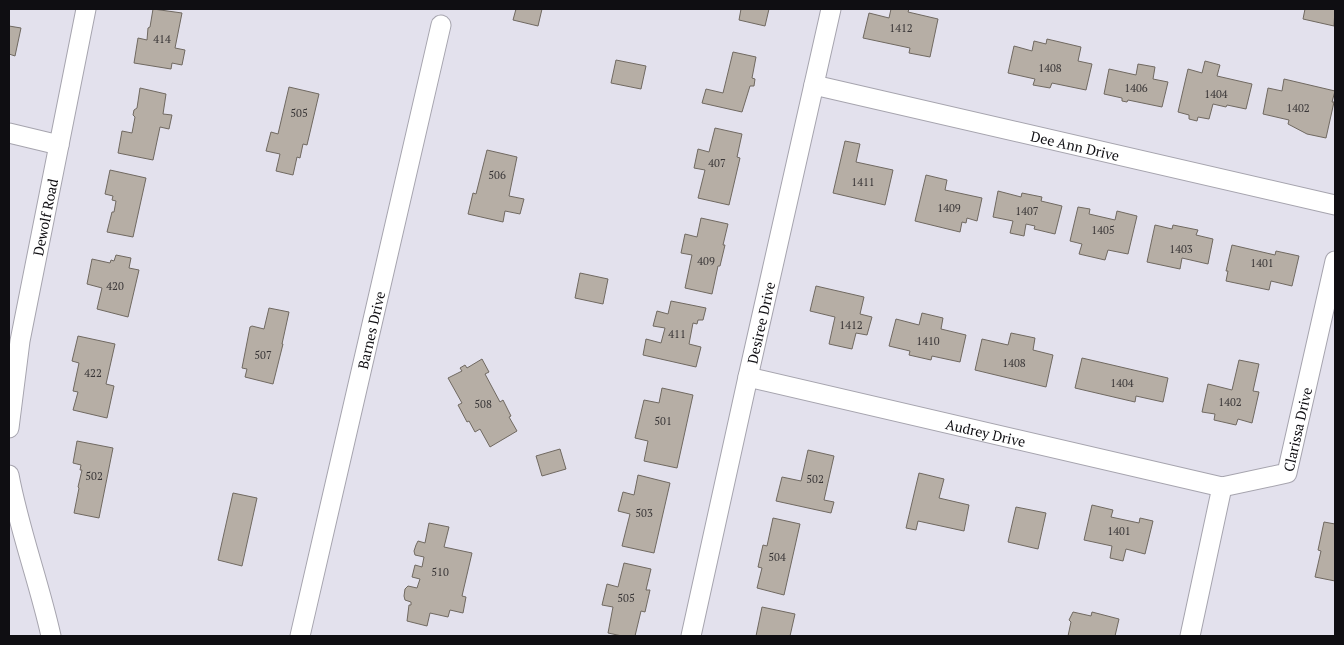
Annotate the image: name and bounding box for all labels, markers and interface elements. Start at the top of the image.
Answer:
house number: 1412 [889,21,913,35]
house number: 414 [153,32,171,46]
house number: 1408 [1038,61,1062,75]
house number: 1406 [1124,81,1148,95]
house number: 1404 [1204,87,1228,101]
house number: 1402 [1286,101,1310,115]
house number: 505 [290,106,308,120]
street label: Dee Ann Drive [1029,126,1121,165]
house number: 407 [708,156,726,170]
house number: 506 [488,168,506,182]
house number: 1411 [851,175,875,189]
street label: Dewolf Road [28,177,62,257]
house number: 1409 [937,201,961,215]
house number: 1407 [1015,204,1039,218]
house number: 1405 [1091,223,1115,237]
house number: 1403 [1169,242,1193,256]
house number: 409 [697,254,715,268]
house number: 1401 [1250,256,1274,270]
house number: 420 [106,279,124,293]
street label: Desiree Drive [742,280,779,365]
street label: Barnes Drive [352,289,389,371]
house number: 1412 [839,318,863,332]
house number: 411 [668,327,686,341]
house number: 1410 [916,334,940,348]
house number: 507 [254,348,272,362]
house number: 1408 [1002,356,1026,370]
house number: 422 [84,366,102,380]
house number: 1404 [1110,376,1134,390]
street label: Clarissa Drive [1278,385,1316,473]
house number: 1402 [1218,395,1242,409]
house number: 508 [474,397,492,411]
house number: 501 [654,414,672,428]
street label: Audrey Drive [944,414,1028,451]
house number: 502 [85,469,103,483]
house number: 502 [806,472,824,486]
house number: 503 [635,506,653,520]
house number: 1401 [1107,524,1131,538]
house number: 504 [768,550,786,564]
house number: 510 [431,565,449,579]
house number: 505 [617,591,635,605]

